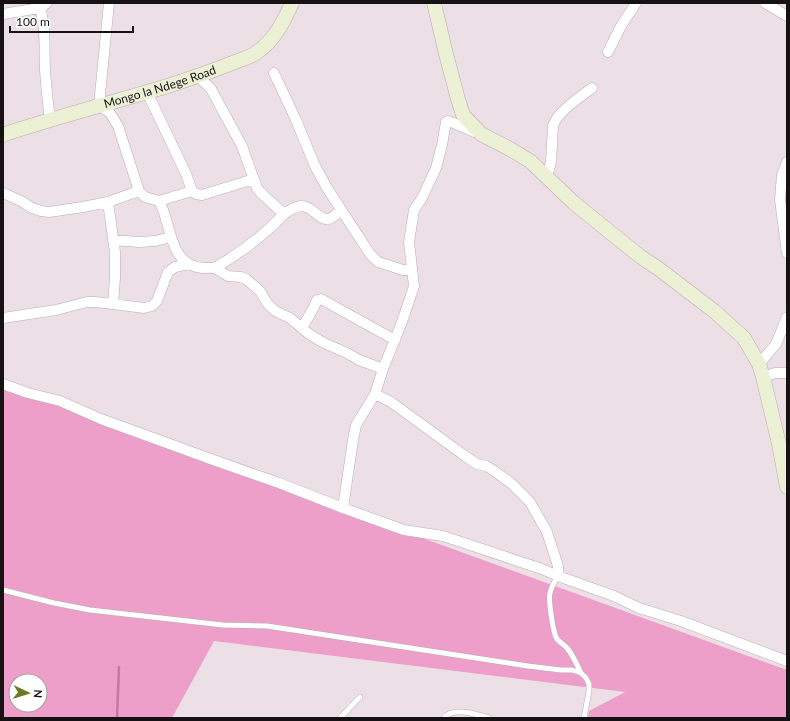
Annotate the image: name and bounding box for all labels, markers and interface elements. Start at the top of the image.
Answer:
scale bar [10,8,133,34]
text: 100 m [16,14,50,29]
street label: Mongo la Ndege Road [102,62,218,111]
north arrow [8,673,48,713]
text: N [32,689,45,698]

